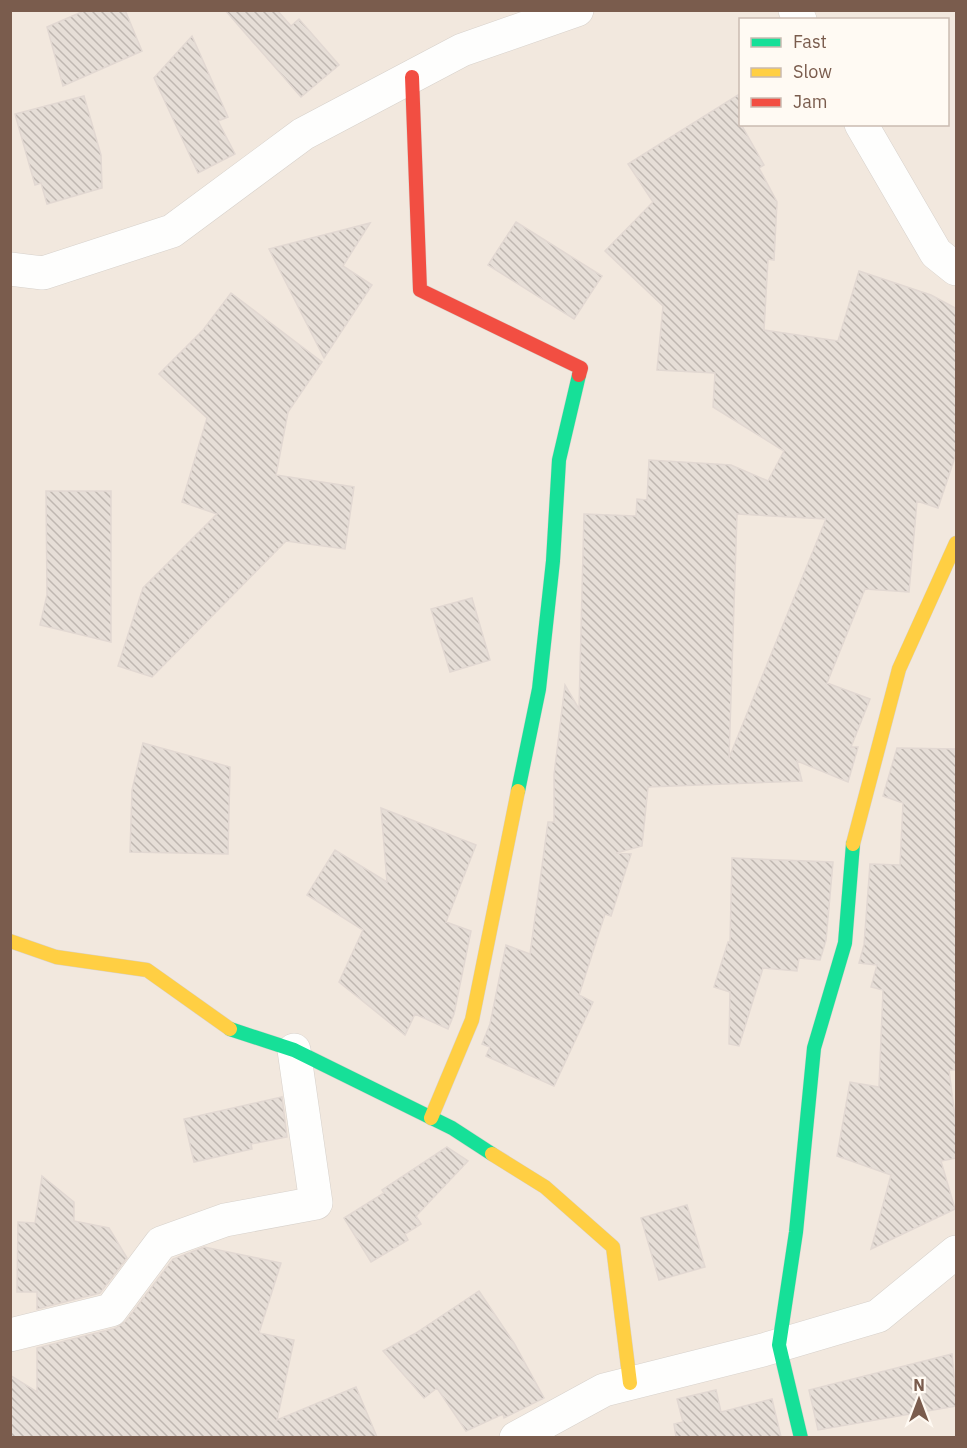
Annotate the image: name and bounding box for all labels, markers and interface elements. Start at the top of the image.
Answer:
legend [739,18,949,126]
text: Fast [793,30,827,53]
text: Slow [793,60,832,83]
text: Jam [793,90,828,113]
north arrow [889,1370,949,1430]
text: N [913,1375,925,1395]

